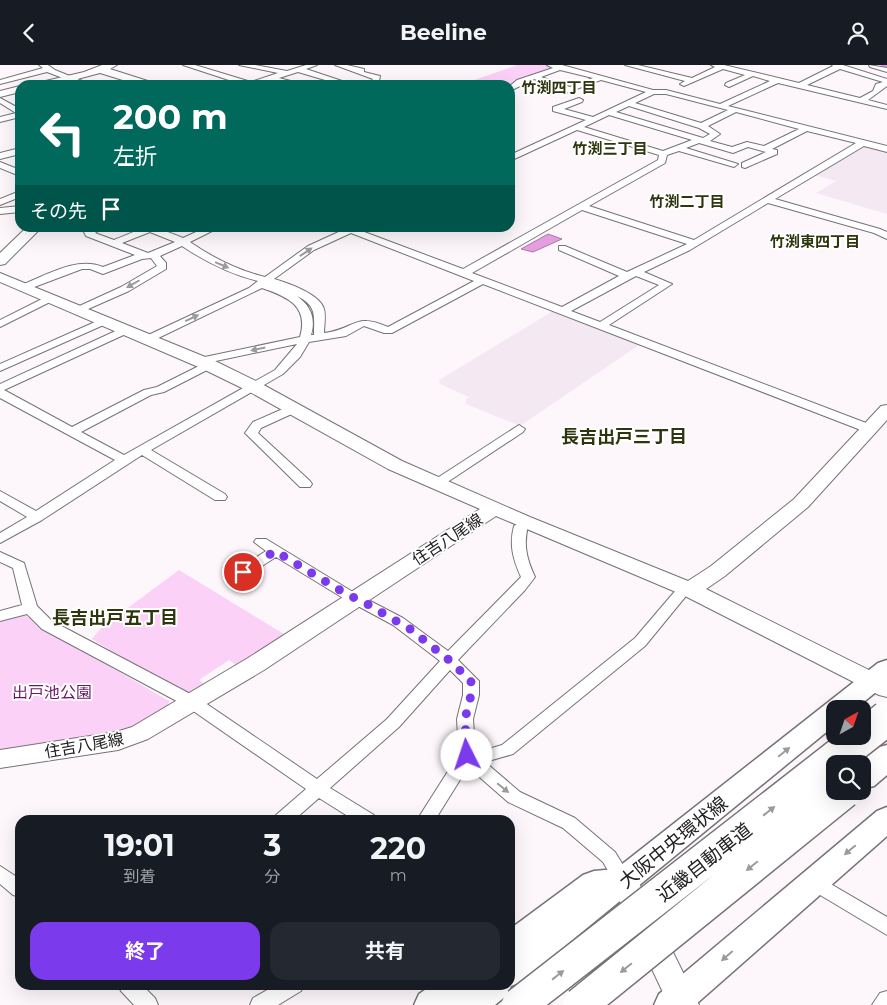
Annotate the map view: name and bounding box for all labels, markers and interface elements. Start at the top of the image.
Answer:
icon: back [15,19,43,47]
text: Beeline [400,19,487,46]
icon: person [844,19,872,47]
district label: 竹渕四丁目 [521,78,597,97]
text: 200 m [113,95,228,138]
icon: left [30,100,95,165]
district label: 竹渕三丁目 [572,139,648,158]
text: 左折 [113,143,157,170]
district label: 竹渕二丁目 [649,192,725,211]
icon: arrive [97,195,125,223]
text: その先 [30,200,87,223]
district label: 竹渕東四丁目 [770,232,860,251]
one-way arrow [299,247,312,257]
one-way arrow [215,261,230,269]
one-way arrow [126,279,139,288]
one-way arrow [185,314,199,322]
one-way arrow [250,345,265,353]
district label: 長吉出戸三丁目 [561,426,687,448]
street label: 住吉八尾線 [409,510,486,569]
pin [222,551,264,593]
icon: arrive [229,558,257,586]
district label: 長吉出戸五丁目 [52,607,178,629]
park label: 出戸池公園 [12,683,92,702]
north arrow [826,700,871,745]
map controls [826,700,871,800]
position arrow [440,728,492,780]
street label: 住吉八尾線 [43,729,125,762]
one-way arrow [778,746,791,757]
button: search [826,755,871,800]
one-way arrow [496,783,510,793]
street label: 大阪中央環状線 [614,792,732,893]
one-way arrow [762,805,775,816]
street label: 近畿自動車道 [652,818,756,907]
text: 19:01 [104,827,175,864]
text: 3 [264,827,281,864]
text: 220 [370,830,426,867]
one-way arrow [843,844,856,855]
one-way arrow [746,860,759,871]
text: m [390,866,407,885]
text: 到着 [123,867,155,886]
text: 分 [264,867,280,886]
button: 終了 [30,922,260,980]
button: 共有 [270,922,500,980]
one-way arrow [720,951,733,962]
one-way arrow [619,963,632,974]
one-way arrow [551,970,564,981]

